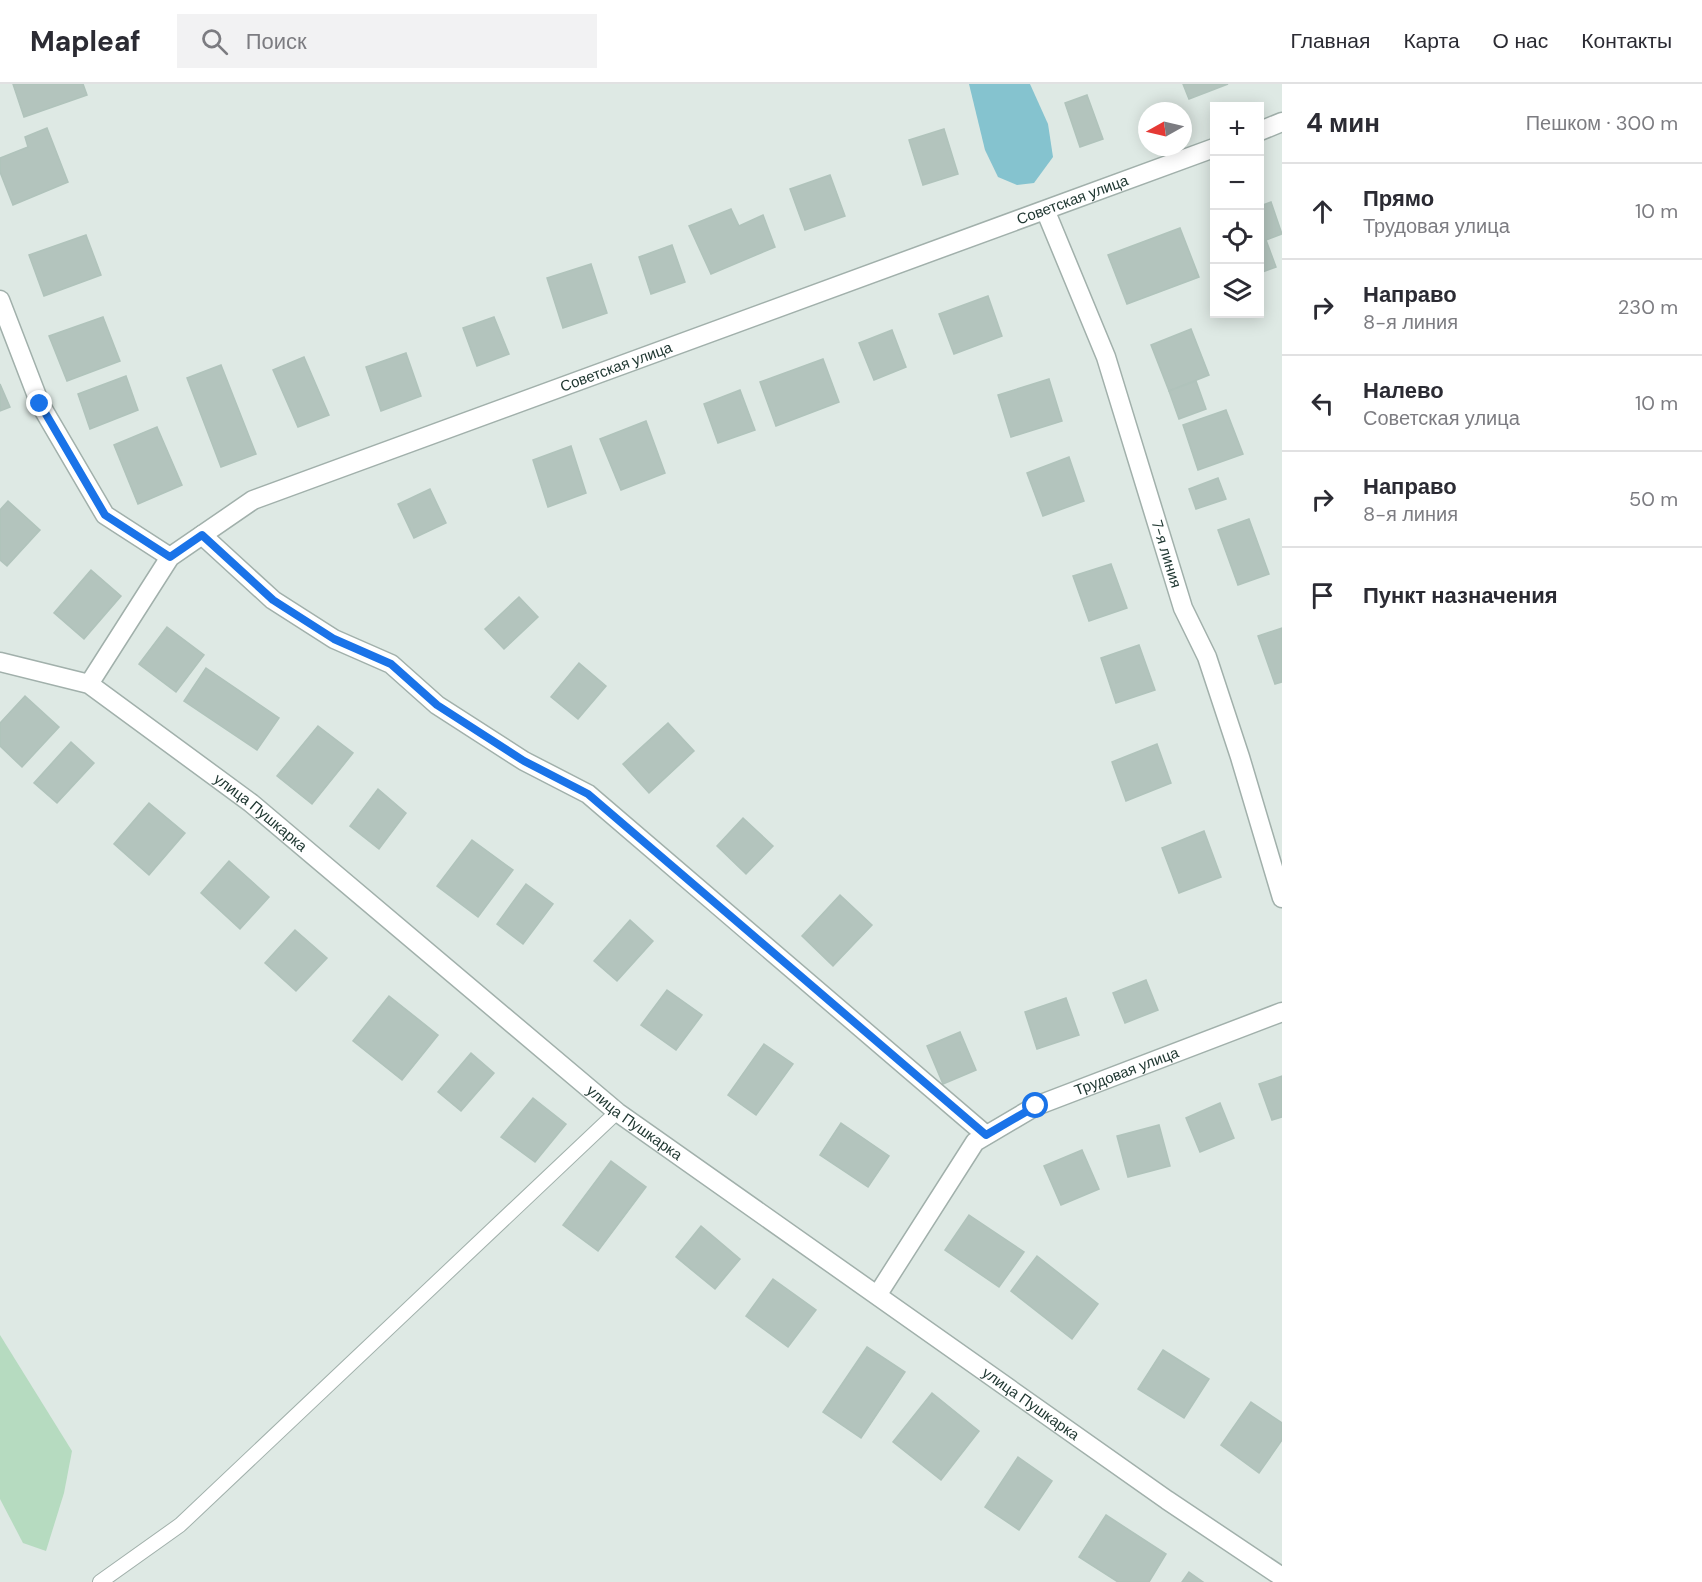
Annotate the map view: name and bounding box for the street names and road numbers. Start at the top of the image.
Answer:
street label: Советская улица [1014,170,1132,229]
street label: Советская улица [557,337,675,397]
street label: 7-я линия [1147,518,1186,590]
street label: улица Пушкарка [210,769,312,857]
street label: Трудовая улица [1071,1042,1182,1100]
street label: улица Пушкарка [582,1081,687,1165]
street label: улица Пушкарка [978,1363,1084,1445]

